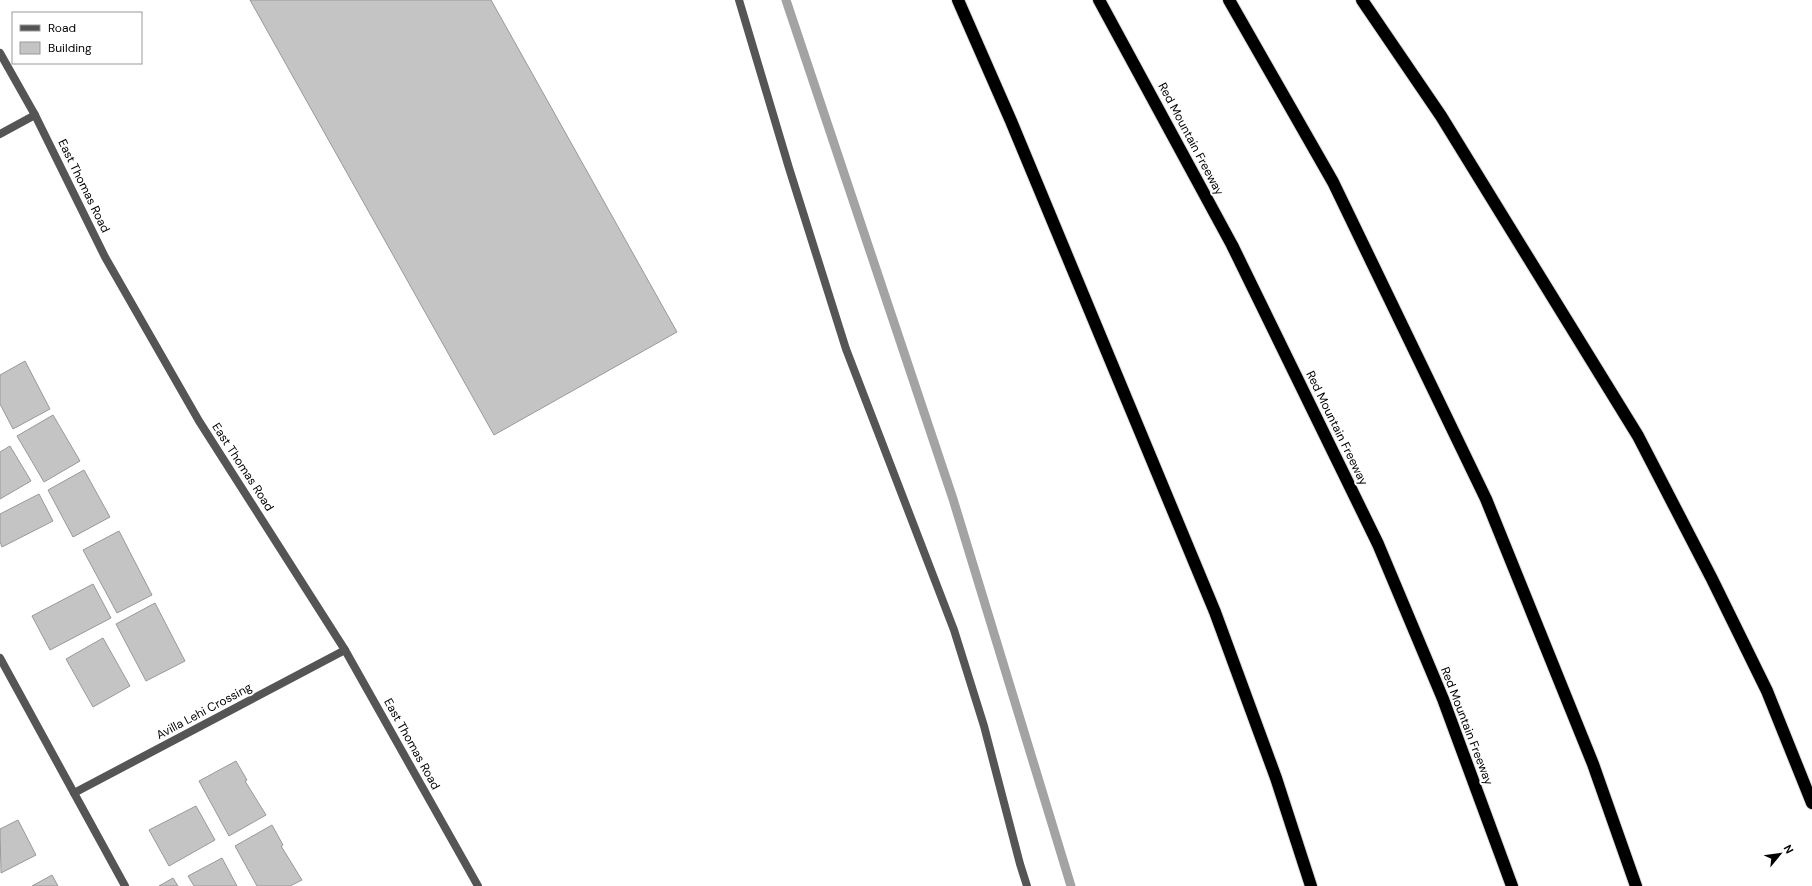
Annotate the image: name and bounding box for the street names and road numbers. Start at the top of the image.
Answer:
street label: Red Mountain Freeway [1154,80,1228,198]
street label: East Thomas Road [54,137,114,235]
street label: Red Mountain Freeway [1302,368,1372,488]
street label: East Thomas Road [208,420,278,514]
street label: Red Mountain Freeway [1437,665,1497,788]
street label: Avilla Lehi Crossing [153,679,255,743]
street label: East Thomas Road [380,695,444,793]

